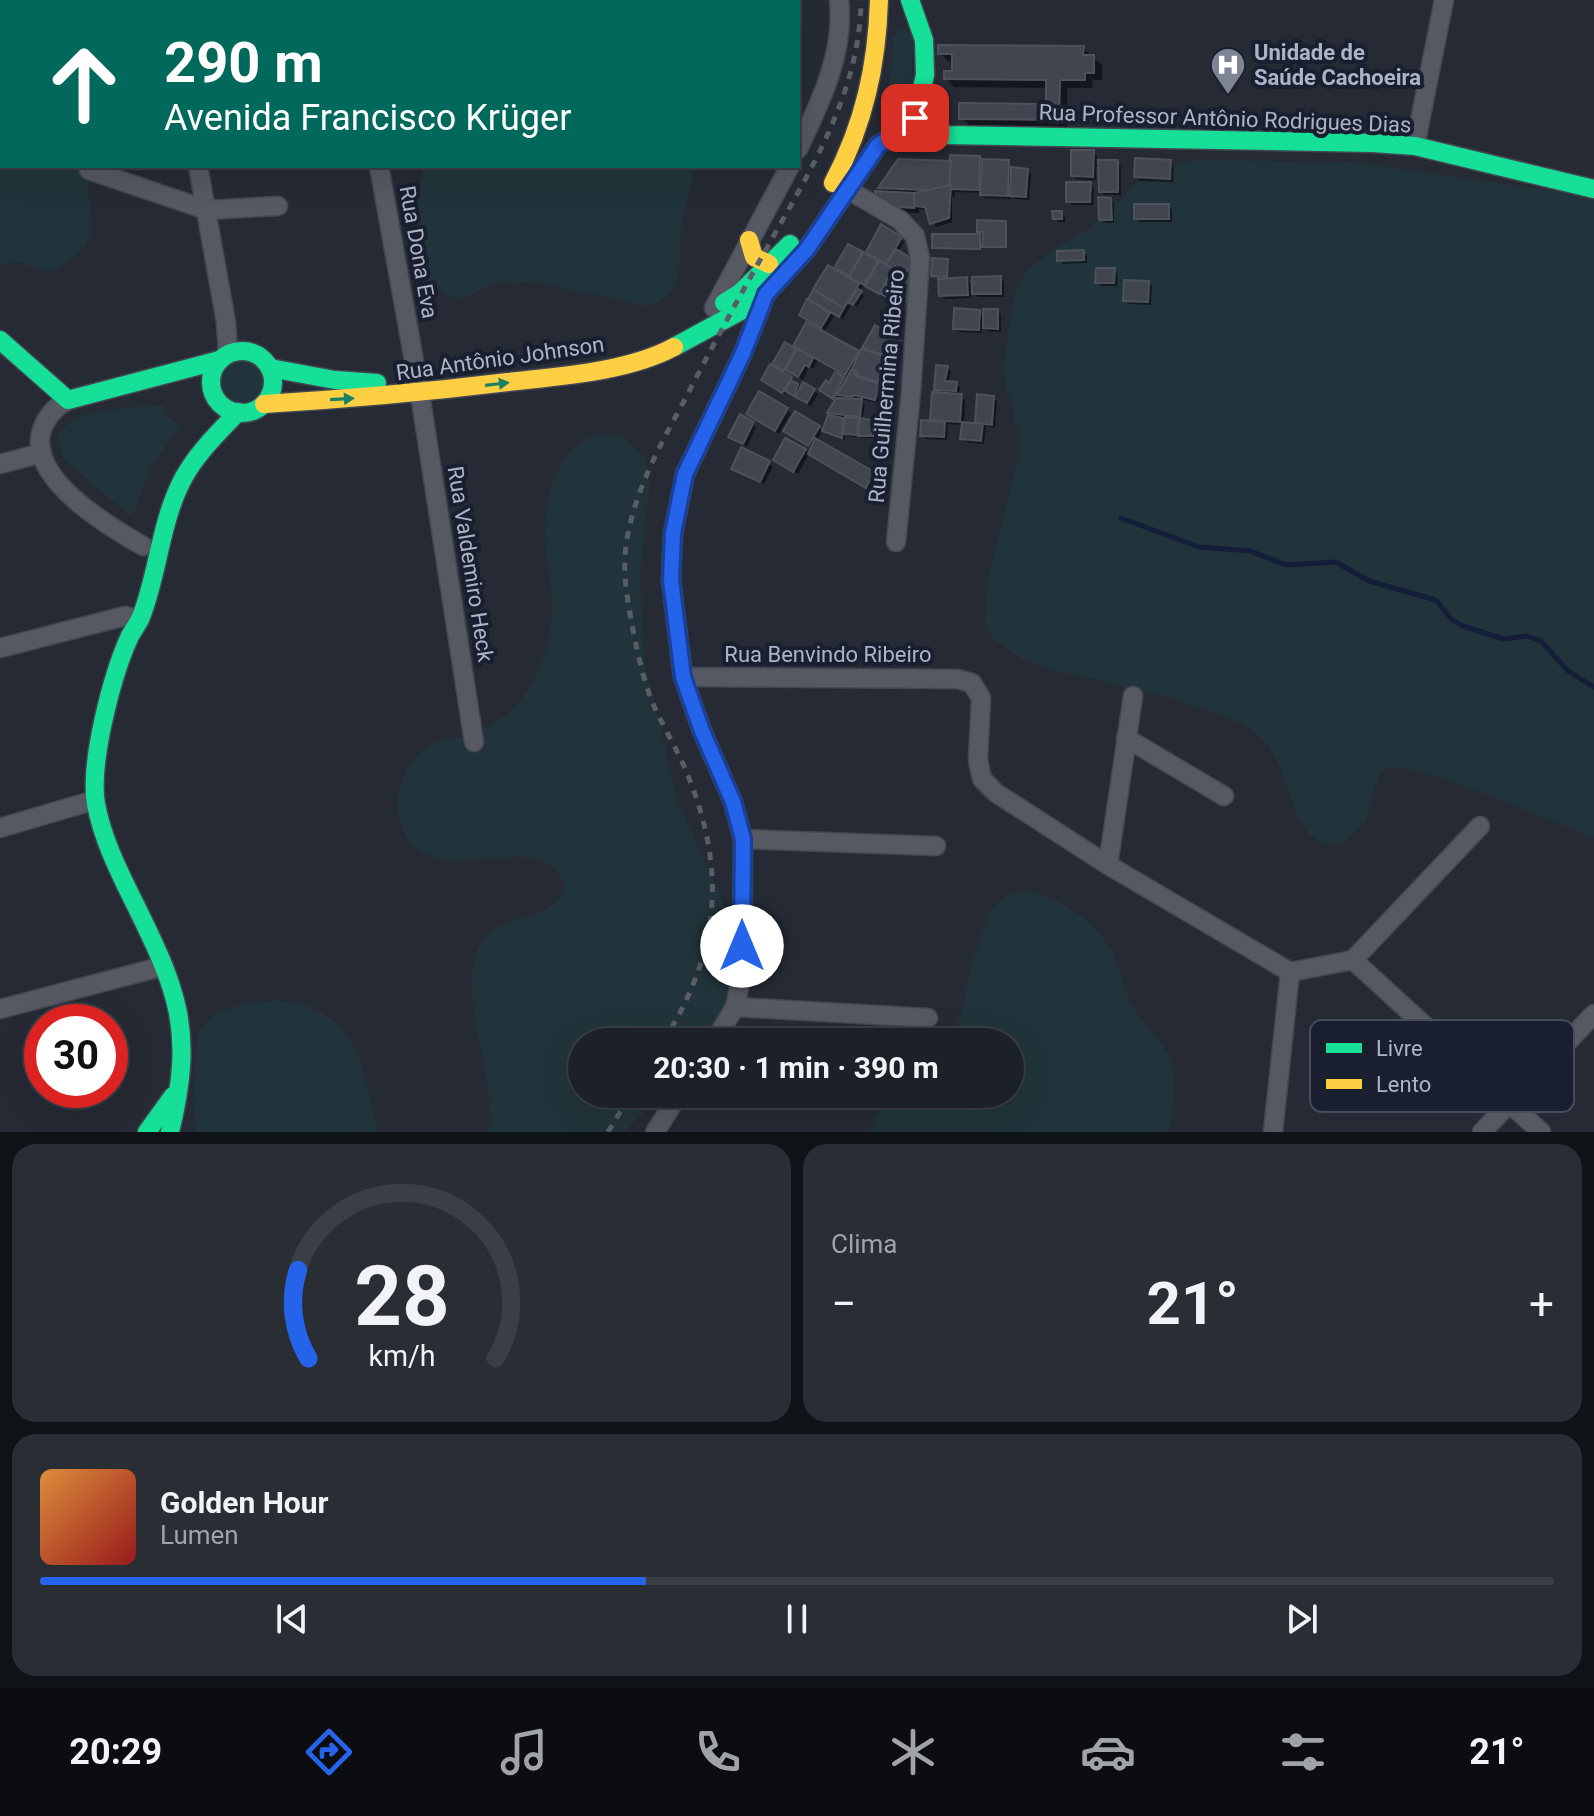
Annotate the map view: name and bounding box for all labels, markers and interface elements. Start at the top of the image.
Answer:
text: 290 m [164,30,323,96]
icon: ahead [32,32,136,136]
place label: Unidade de Saúde Cachoeira [1254,40,1421,90]
hospital icon: Unidade de Saúde Cachoeira [1209,46,1247,96]
pin [881,84,949,152]
icon: arrive [893,96,937,140]
text: Avenida Francisco Krüger [164,97,571,139]
street label: Rua Professor Antônio Rodrigues Dias [1038,99,1412,137]
street label: Rua Dona Eva [395,184,442,320]
street label: Rua Guilhermina Ribeiro [864,268,909,504]
street label: Rua Antônio Johnson [395,332,606,385]
one-way arrow [485,377,510,390]
one-way arrow [330,392,355,405]
street label: Rua Valdemiro Heck [443,464,498,665]
street label: Rua Benvindo Ribeiro [724,642,932,667]
position arrow [700,904,784,988]
speed limit sign: 30 [24,1004,128,1108]
legend [1310,1020,1574,1112]
text: Livre [1376,1036,1423,1061]
text: 20:30 · 1 min · 390 m [653,1050,939,1085]
text: Lento [1376,1072,1431,1097]
text: Clima [831,1229,898,1259]
text: 28 [354,1248,449,1345]
text: 21° [1146,1268,1239,1339]
text: − [831,1278,856,1330]
text: + [1529,1278,1554,1330]
text: km/h [368,1339,435,1373]
text: Golden Hour [160,1485,329,1520]
text: Lumen [160,1520,239,1550]
icon: previous [270,1597,314,1641]
icon: pause [775,1597,819,1641]
icon: next [1280,1597,1324,1641]
icon: directions [301,1724,357,1780]
icon: music [496,1724,552,1780]
icon: phone [690,1724,746,1780]
icon: climate [885,1724,941,1780]
icon: car [1080,1724,1136,1780]
icon: filters [1275,1724,1331,1780]
text: 20:29 [69,1731,162,1773]
text: 21° [1469,1731,1525,1773]

